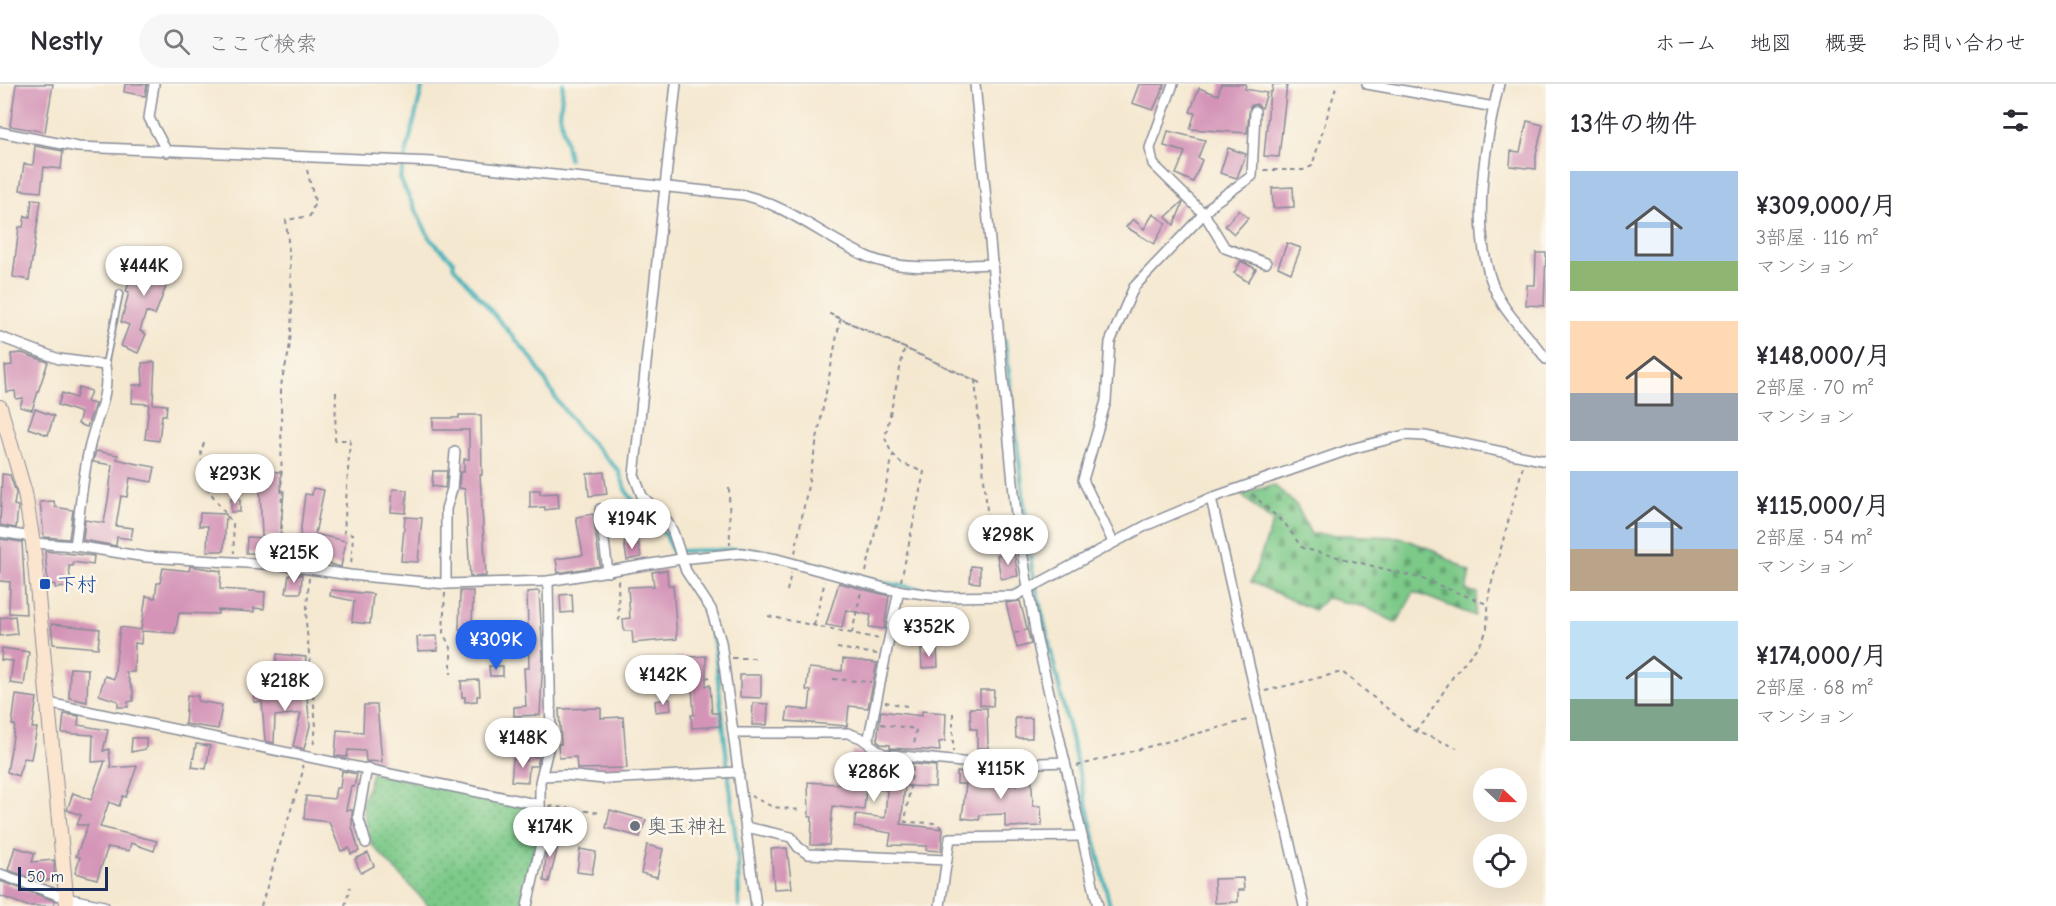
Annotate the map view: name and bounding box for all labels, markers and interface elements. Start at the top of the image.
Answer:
search box [139,14,559,68]
text: Nestly [30,25,103,57]
icon: search [160,25,193,58]
text: ここで検索 [208,31,318,57]
text: ホーム [1655,31,1717,55]
text: 地図 [1750,31,1792,55]
text: 概要 [1825,31,1867,55]
text: お問い合わせ [1900,31,2026,55]
icon: filters [1999,104,2032,137]
text: 13件の物件 [1570,109,1697,139]
text: ¥309,000/月 [1756,191,1897,221]
icon: home [1618,195,1690,267]
text: 3部屋 · 116 m² [1756,226,1878,249]
pin: ¥444K [102,246,186,297]
text: ¥444K [119,254,169,277]
text: マンション [1756,255,1855,278]
text: ¥148,000/月 [1756,341,1891,371]
icon: home [1618,345,1690,417]
text: 2部屋 · 70 m² [1756,376,1873,399]
text: マンション [1756,405,1855,428]
pin: ¥293K [193,454,277,505]
text: ¥293K [209,462,261,485]
text: ¥115,000/月 [1756,491,1890,521]
icon: home [1618,495,1690,567]
pin: ¥194K [590,499,674,550]
text: ¥194K [608,507,656,530]
pin: ¥298K [966,515,1050,566]
text: ¥298K [982,523,1034,546]
text: 2部屋 · 54 m² [1756,526,1872,549]
pin: ¥215K [252,533,336,584]
text: ¥215K [269,541,319,564]
text: マンション [1756,555,1855,578]
place label: 下村 [57,573,97,596]
marker: 下村 [38,577,52,591]
pin: ¥352K [887,607,971,658]
text: ¥352K [903,615,955,638]
pin: ¥309K [454,620,538,671]
text: ¥309K [470,628,522,651]
text: ¥174,000/月 [1756,641,1888,671]
icon: home [1618,645,1690,717]
pin: ¥142K [621,655,705,706]
pin: ¥218K [243,661,327,712]
text: ¥142K [639,663,687,686]
text: ¥218K [260,669,310,692]
text: 2部屋 · 68 m² [1756,676,1873,699]
text: マンション [1756,705,1855,728]
pin: ¥148K [481,718,565,769]
text: ¥148K [499,726,547,749]
pin: ¥115K [959,749,1043,800]
pin: ¥286K [832,752,916,803]
text: ¥115K [977,757,1025,780]
text: ¥286K [848,760,900,783]
north arrow [1473,768,1527,822]
map controls [1473,768,1527,888]
pin: ¥174K [508,807,592,858]
text: ¥174K [527,815,573,838]
place label: 奥玉神社 [647,815,727,838]
marker: 奥玉神社 [628,819,642,833]
button: locate [1473,834,1527,888]
scale bar [18,864,108,892]
text: 50 m [27,868,64,886]

